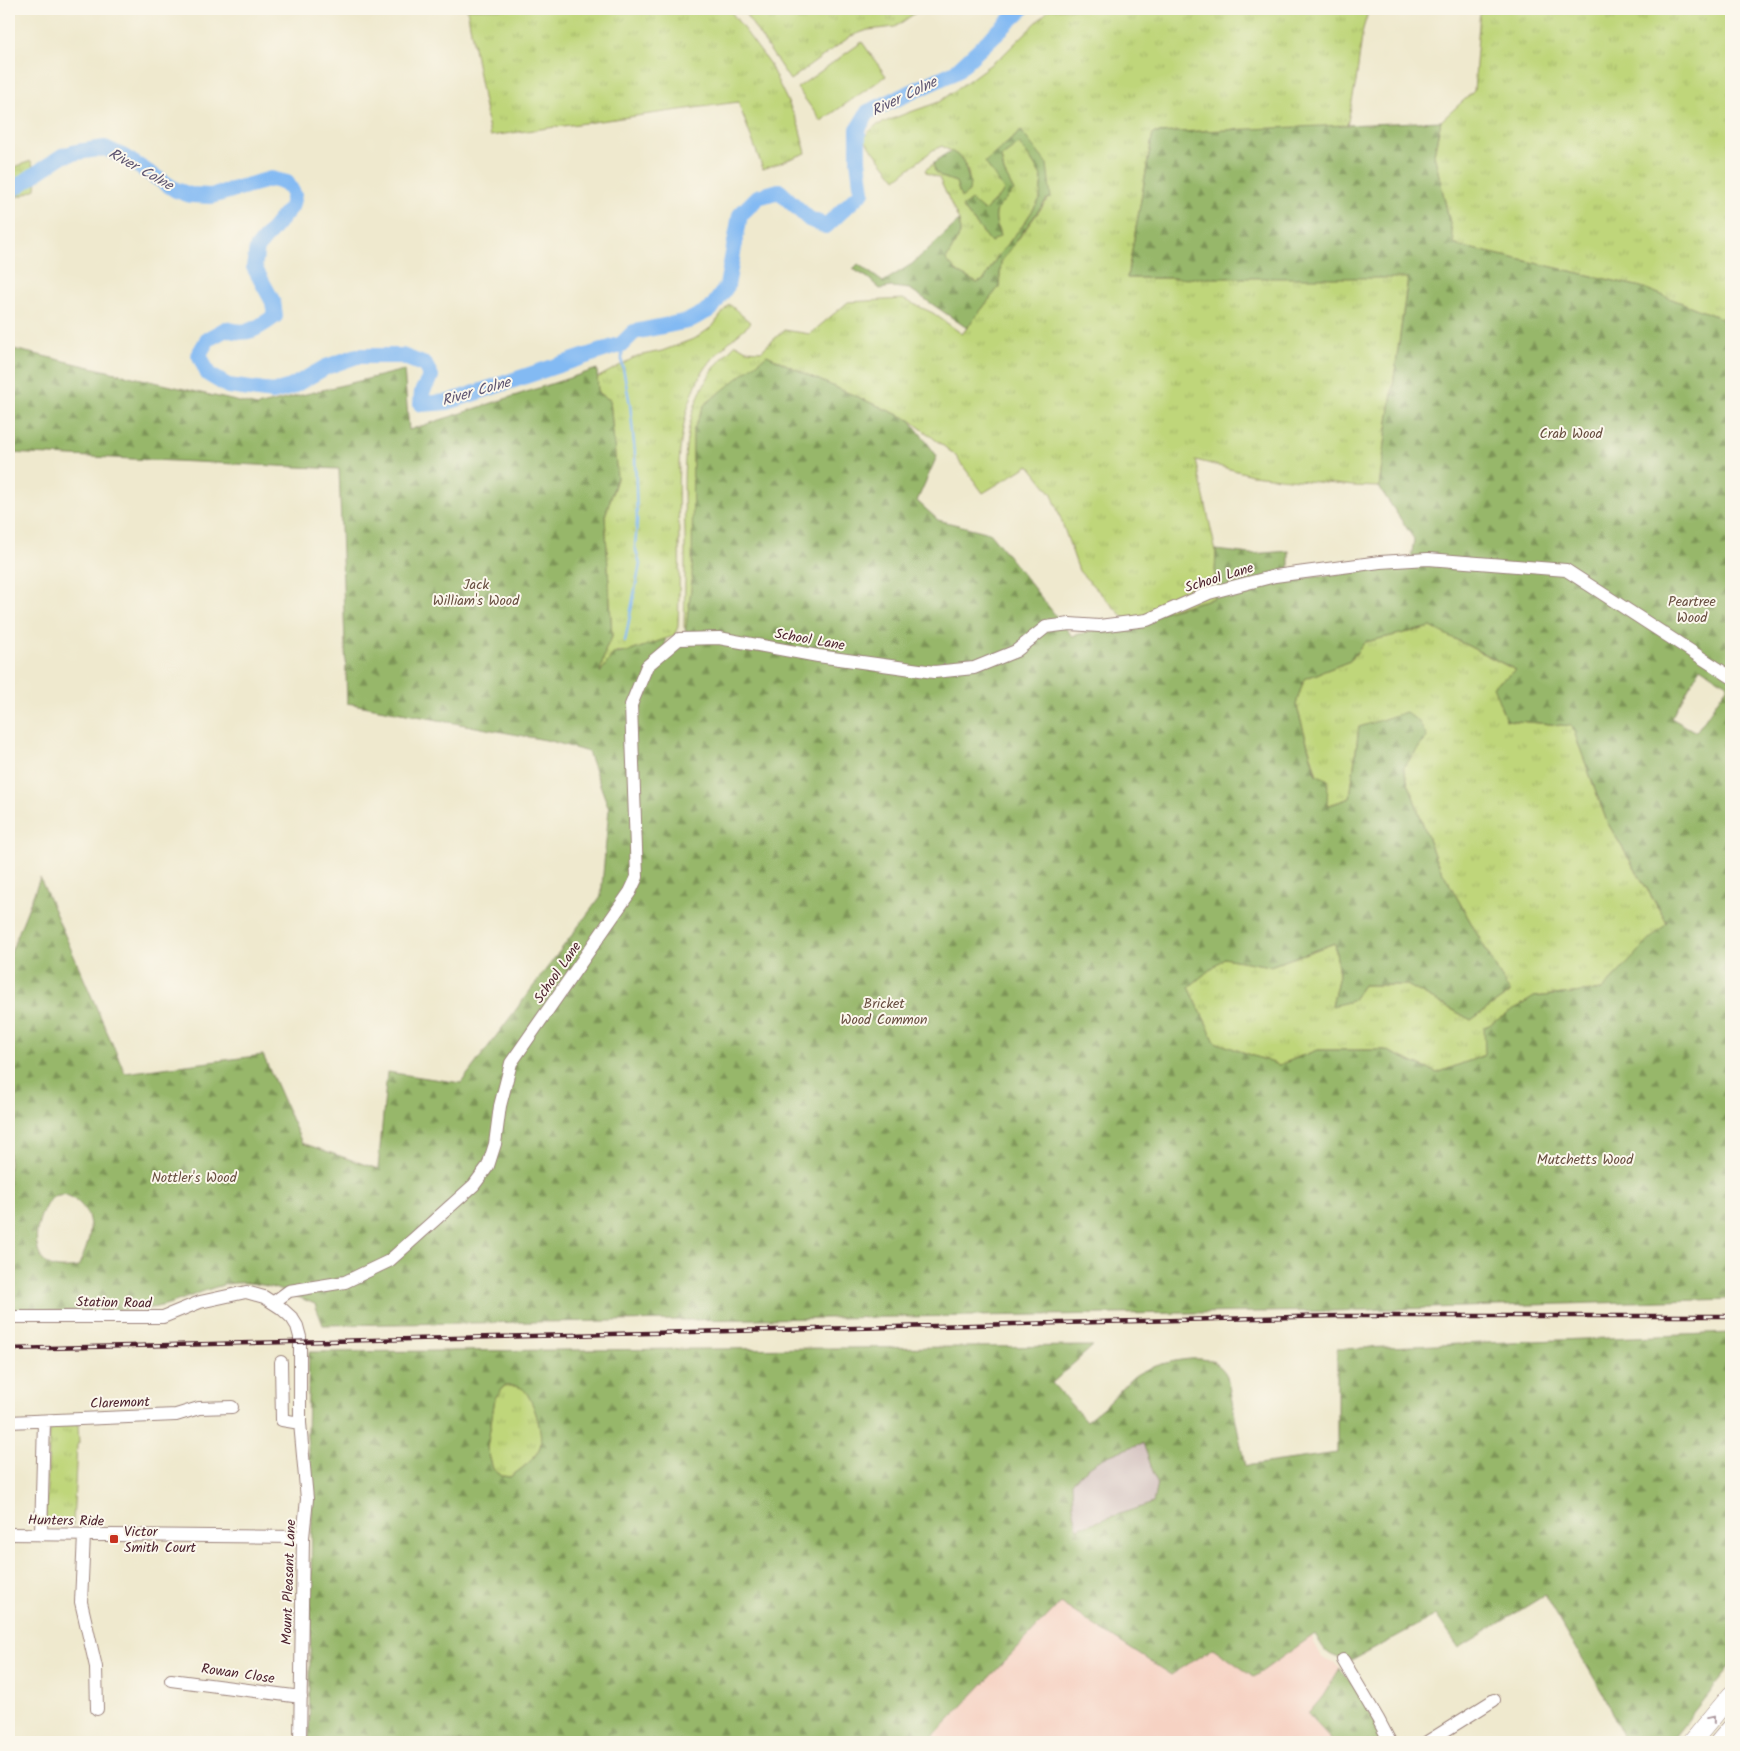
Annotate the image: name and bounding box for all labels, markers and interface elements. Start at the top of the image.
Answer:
water label: River Colne [867,70,943,123]
water label: River Colne [104,142,178,198]
water label: River Colne [439,370,515,413]
park label: Crab Wood [1539,423,1604,445]
street label: School Lane [1182,557,1257,599]
park label: Jack William's Wood [433,574,520,612]
park label: Peartree Wood [1668,591,1717,629]
street label: School Lane [773,623,847,657]
street label: School Lane [528,937,588,1008]
park label: Bricket Wood Common [840,993,928,1031]
park label: Mutchetts Wood [1537,1149,1634,1171]
park label: Nottler's Wood [151,1167,238,1189]
street label: Station Road [76,1291,153,1315]
street label: Claremont [90,1391,151,1415]
street label: Hunters Ride [28,1509,105,1533]
street label: Mount Pleasant Lane [276,1518,302,1645]
place label: Victor Smith Court [124,1521,197,1559]
marker: Victor Smith Court [108,1533,120,1545]
street label: Rowan Close [200,1658,277,1690]
one-way arrow [1706,1715,1715,1724]

